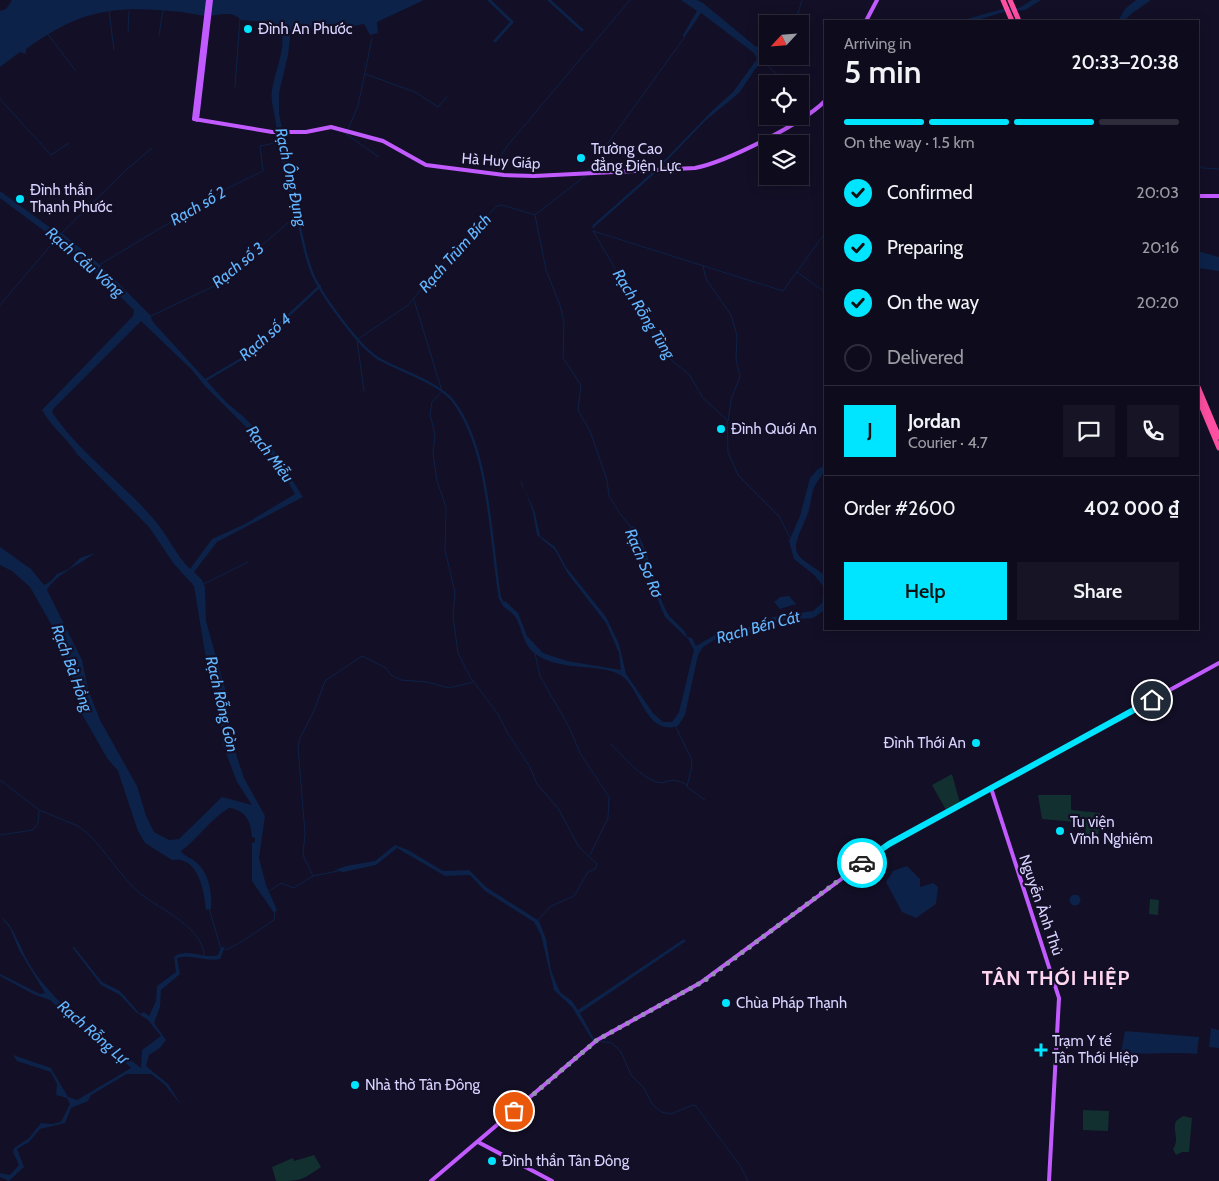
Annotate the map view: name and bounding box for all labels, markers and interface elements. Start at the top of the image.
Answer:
north arrow [759,15,809,65]
map controls [759,15,809,185]
place label: Đình An Phước [258,20,353,38]
marker: Đình An Phước [242,23,254,35]
text: Arriving in [844,34,911,53]
text: 20:33–20:38 [1072,51,1179,74]
text: 5 min [844,52,921,91]
button: locate [759,75,809,125]
water label: Rạch Ông Đụng [271,126,311,229]
text: On the way · 1.5 km [844,133,975,152]
button: layers [759,135,809,185]
place label: Trường Cao đẳng Điện Lực [591,140,682,175]
street label: Hà Huy Giáp [461,149,541,173]
marker: Trường Cao đẳng Điện Lực [575,152,587,164]
icon: check [844,179,872,207]
place label: Đình thần Thạnh Phước [30,181,113,216]
text: Confirmed [887,181,973,204]
water label: Rạch số 2 [167,182,229,230]
text: 20:03 [1136,183,1179,202]
marker: Đình thần Thạnh Phước [14,193,26,205]
water label: Rạch Trùm Bích [415,210,495,296]
water label: Rạch Cầu Võng [42,223,128,301]
icon: check [844,234,872,262]
text: Preparing [887,236,963,259]
water label: Rạch số 3 [208,238,268,292]
text: 20:16 [1142,238,1179,257]
water label: Rạch Rỗng Tùng [609,266,680,363]
icon: check [844,289,872,317]
text: On the way [887,291,979,314]
text: 20:20 [1137,293,1179,312]
water label: Rạch số 4 [235,309,295,365]
text: Delivered [887,346,964,369]
button: chat [1063,405,1115,457]
button: phone [1127,405,1179,457]
text: Jordan [908,410,961,433]
text: J [867,419,873,442]
place label: Đình Quới An [731,420,817,438]
water label: Rạch Miễu [242,422,298,486]
marker: Đình Quới An [715,423,727,435]
text: Courier · 4.7 [908,433,988,452]
text: Order #2600 [844,497,955,520]
text: 402 000 ₫ [1084,497,1179,520]
water label: Rạch Sơ Rơ [621,526,667,601]
button: Help [844,562,1007,620]
button: Share [1017,562,1179,620]
water label: Rạch Bến Cát [714,606,803,647]
water label: Rạch Bà Hồng [47,622,97,715]
water label: Rạch Rỗng Gòn [202,654,242,754]
pin [1131,679,1173,721]
icon: home [1138,686,1166,714]
place label: Đình Thới An [884,734,966,752]
marker: Đình Thới An [970,737,982,749]
place label: Tu viện Vĩnh Nghiêm [1070,813,1153,848]
marker: Tu viện Vĩnh Nghiêm [1054,825,1066,837]
courier [837,838,887,888]
icon: car [848,849,876,877]
street label: Nguyễn Ảnh Thủ [1015,852,1068,958]
district label: TÂN THỚI HIỆP [982,966,1130,990]
place label: Chùa Pháp Thạnh [736,994,847,1012]
water label: Rạch Rỗng Lự [54,996,134,1069]
marker: Chùa Pháp Thạnh [720,997,732,1009]
place label: Trạm Y tế Tân Thới Hiệp [1052,1032,1139,1067]
marker: Trạm Y tế Tân Thới Hiệp [1034,1043,1048,1057]
place label: Nhà thờ Tân Đông [365,1076,481,1094]
marker: Nhà thờ Tân Đông [349,1079,361,1091]
pin [493,1090,535,1132]
icon: bag [500,1097,528,1125]
place label: Đình thần Tân Đông [502,1152,630,1170]
marker: Đình thần Tân Đông [486,1155,498,1167]

